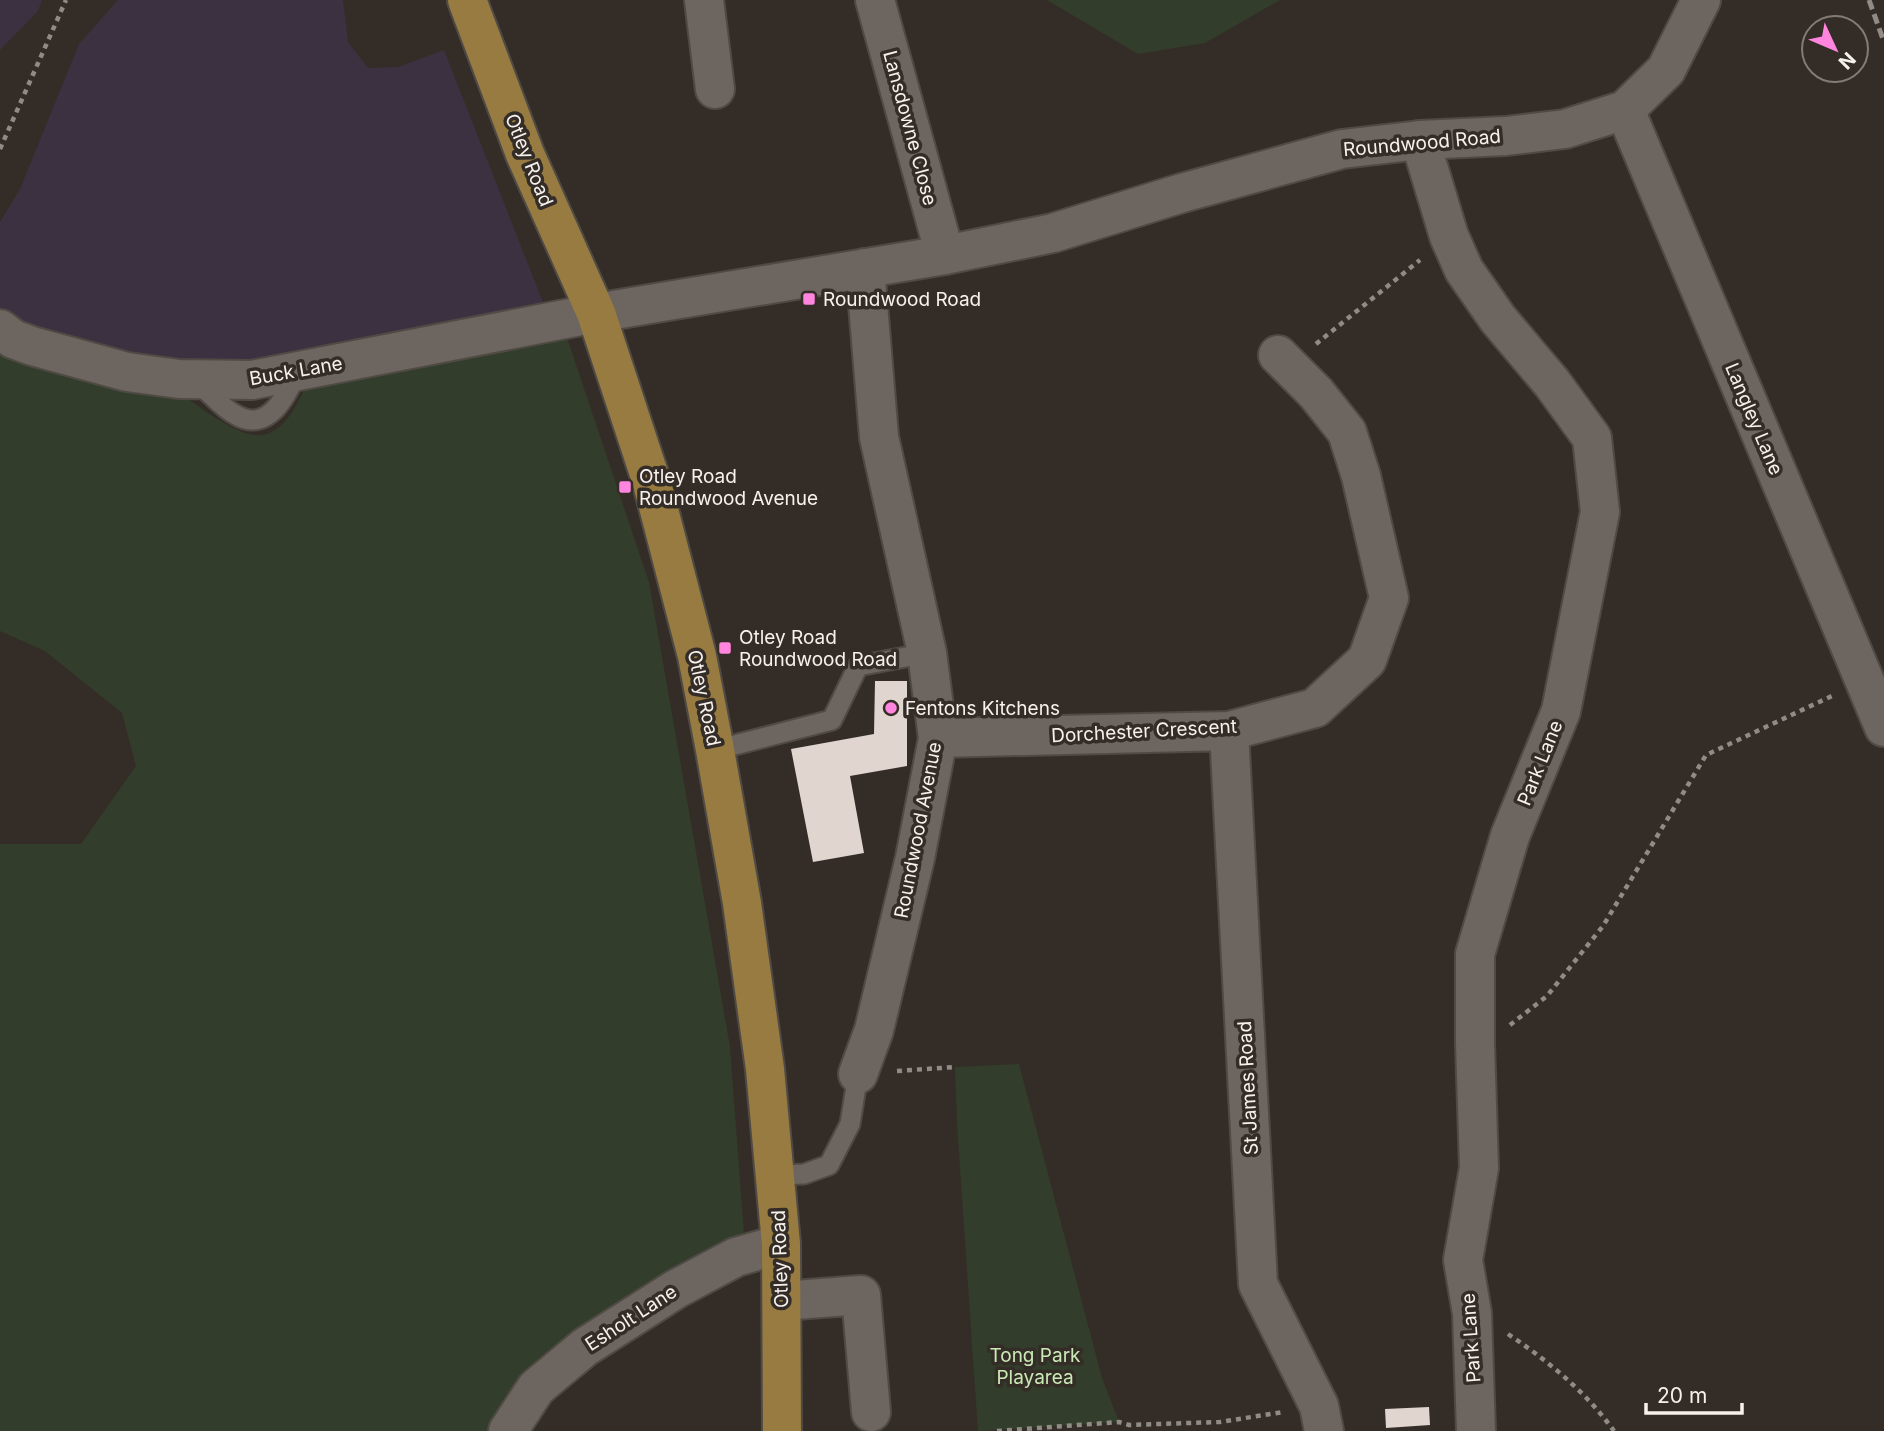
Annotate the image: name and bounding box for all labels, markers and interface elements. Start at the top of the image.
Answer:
north arrow [1800,14,1870,84]
text: N [1834,47,1860,74]
street label: Lansdowne Close [878,48,942,208]
street label: Otley Road [500,110,558,210]
street label: Roundwood Road [1342,125,1502,161]
place label: Roundwood Road [823,288,981,311]
marker: Roundwood Road [801,291,817,307]
street label: Buck Lane [248,352,344,390]
street label: Langley Lane [1720,360,1788,478]
place label: Otley Road Roundwood Avenue [639,465,818,510]
marker: Otley Road Roundwood Avenue [617,479,633,495]
place label: Otley Road Roundwood Road [739,626,897,671]
marker: Otley Road Roundwood Road [717,640,733,656]
street label: Otley Road [683,648,725,748]
place label: Fentons Kitchens [905,697,1060,720]
marker: Fentons Kitchens [883,700,899,716]
street label: Dorchester Crescent [1051,715,1237,747]
street label: Park Lane [1513,717,1567,809]
street label: Roundwood Avenue [890,740,946,920]
street label: St James Road [1233,1020,1263,1156]
street label: Otley Road [767,1210,793,1308]
street label: Esholt Lane [581,1280,681,1356]
street label: Park Lane [1456,1292,1486,1384]
park label: Tong Park Playarea [989,1344,1081,1389]
scale bar [1646,1372,1742,1416]
text: 20 m [1657,1383,1707,1408]

